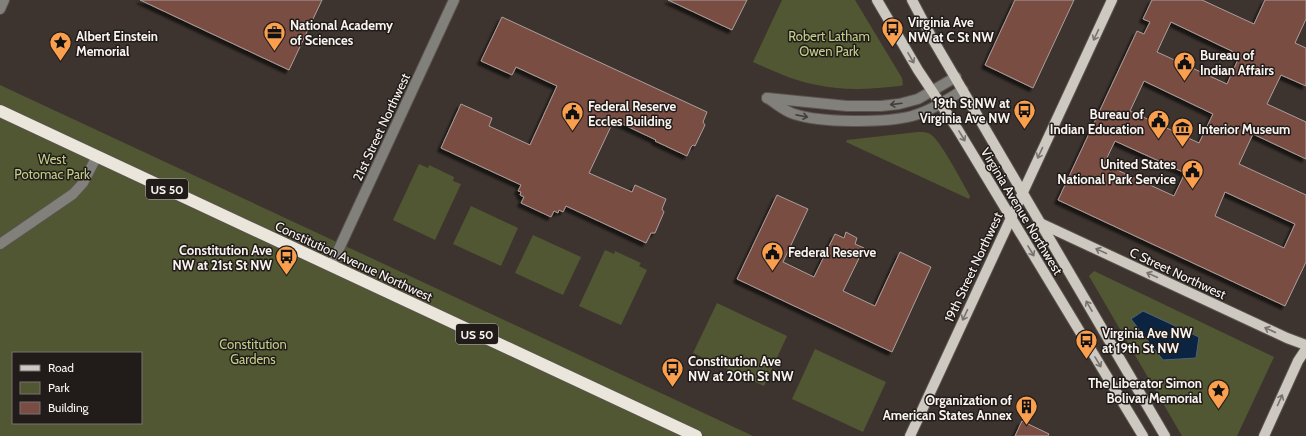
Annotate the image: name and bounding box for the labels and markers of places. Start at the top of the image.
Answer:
place label: Virginia Ave NW at C St NW [908,14,994,45]
bus stop icon: Virginia Ave NW at C St NW [880,16,906,49]
place label: National Academy of Sciences [290,17,393,48]
office icon: National Academy of Sciences [261,19,287,52]
place label: Albert Einstein Memorial [76,28,158,59]
place icon: Albert Einstein Memorial [48,30,74,63]
place label: Bureau of Indian Affairs [1200,47,1274,78]
public building icon: Bureau of Indian Affairs [1171,49,1197,82]
place label: 19th St NW at Virginia Ave NW [920,95,1011,126]
bus stop icon: 19th St NW at Virginia Ave NW [1012,97,1038,130]
place label: Federal Reserve Eccles Building [588,98,677,129]
public building icon: Federal Reserve Eccles Building [559,100,585,133]
place label: Bureau of Indian Education [1050,106,1145,137]
public building icon: Bureau of Indian Education [1146,108,1172,141]
museum icon: Interior Museum [1169,116,1195,149]
place label: Interior Museum [1198,121,1290,137]
place label: United States National Park Service [1057,156,1176,187]
public building icon: United States National Park Service [1179,158,1205,191]
public building icon: Federal Reserve [759,239,785,272]
place label: Constitution Ave NW at 21st St NW [173,242,272,273]
bus stop icon: Constitution Ave NW at 21st St NW [274,244,300,277]
place label: Federal Reserve [788,244,877,260]
place label: Virginia Ave NW at 19th St NW [1102,325,1193,356]
bus stop icon: Virginia Ave NW at 19th St NW [1073,327,1099,360]
place label: Constitution Ave NW at 20th St NW [688,353,794,384]
bus stop icon: Constitution Ave NW at 20th St NW [659,355,685,388]
place label: The Liberator Simon Bolivar Memorial [1088,375,1203,406]
place icon: The Liberator Simon Bolivar Memorial [1205,377,1231,410]
place label: Organization of American States Annex [883,392,1013,423]
building icon: Organization of American States Annex [1014,394,1040,427]

